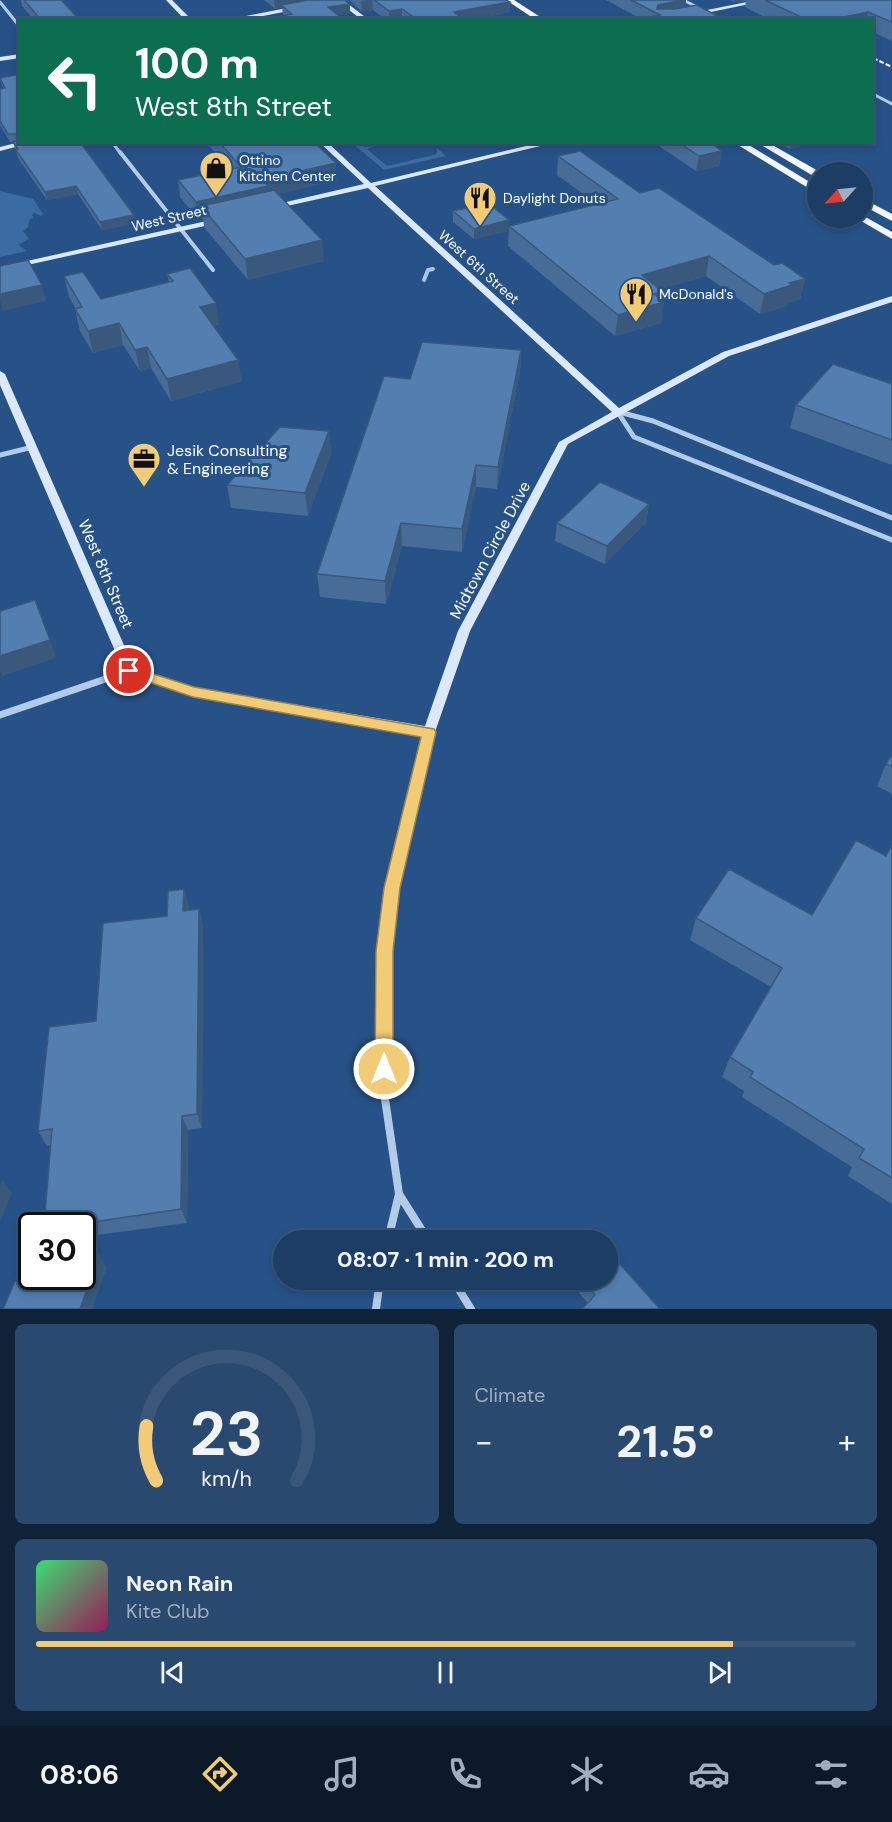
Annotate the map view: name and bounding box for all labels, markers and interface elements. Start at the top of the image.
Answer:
text: 100 m [135,36,259,91]
icon: left [36,42,114,120]
text: West 8th Street [135,89,332,124]
shop icon: Ottino Kitchen Center [198,150,234,197]
place label: Ottino Kitchen Center [239,151,336,185]
north arrow [807,162,873,228]
map controls [807,162,873,228]
restaurant icon: Daylight Donuts [462,180,498,227]
place label: Daylight Donuts [503,189,606,207]
street label: West Street [130,201,208,235]
street label: West 6th Street [435,226,523,308]
restaurant icon: McDonald's [618,276,654,323]
place label: McDonald's [659,285,734,303]
place label: Jesik Consulting & Engineering [167,440,288,479]
office icon: Jesik Consulting & Engineering [126,441,162,488]
street label: Midtown Circle Drive [445,477,535,623]
street label: West 8th Street [74,516,138,632]
pin [103,645,154,696]
icon: arrive [112,654,145,687]
position arrow [352,1037,416,1101]
speed limit sign: 30 [18,1212,96,1290]
text: 08:07 · 1 min · 200 m [337,1245,554,1274]
text: Climate [475,1382,545,1408]
text: 23 [190,1393,264,1474]
text: 21.5° [616,1412,714,1471]
text: − [475,1420,493,1463]
text: + [838,1420,856,1463]
text: km/h [201,1465,252,1493]
text: Neon Rain [126,1569,233,1598]
text: Kite Club [126,1598,210,1624]
icon: previous [156,1656,189,1689]
icon: pause [429,1656,462,1689]
icon: next [703,1656,736,1689]
icon: directions [199,1753,241,1795]
icon: music [321,1753,363,1795]
icon: phone [444,1753,486,1795]
icon: climate [566,1753,608,1795]
icon: car [688,1753,730,1795]
icon: filters [810,1753,852,1795]
text: 08:06 [40,1757,119,1792]

